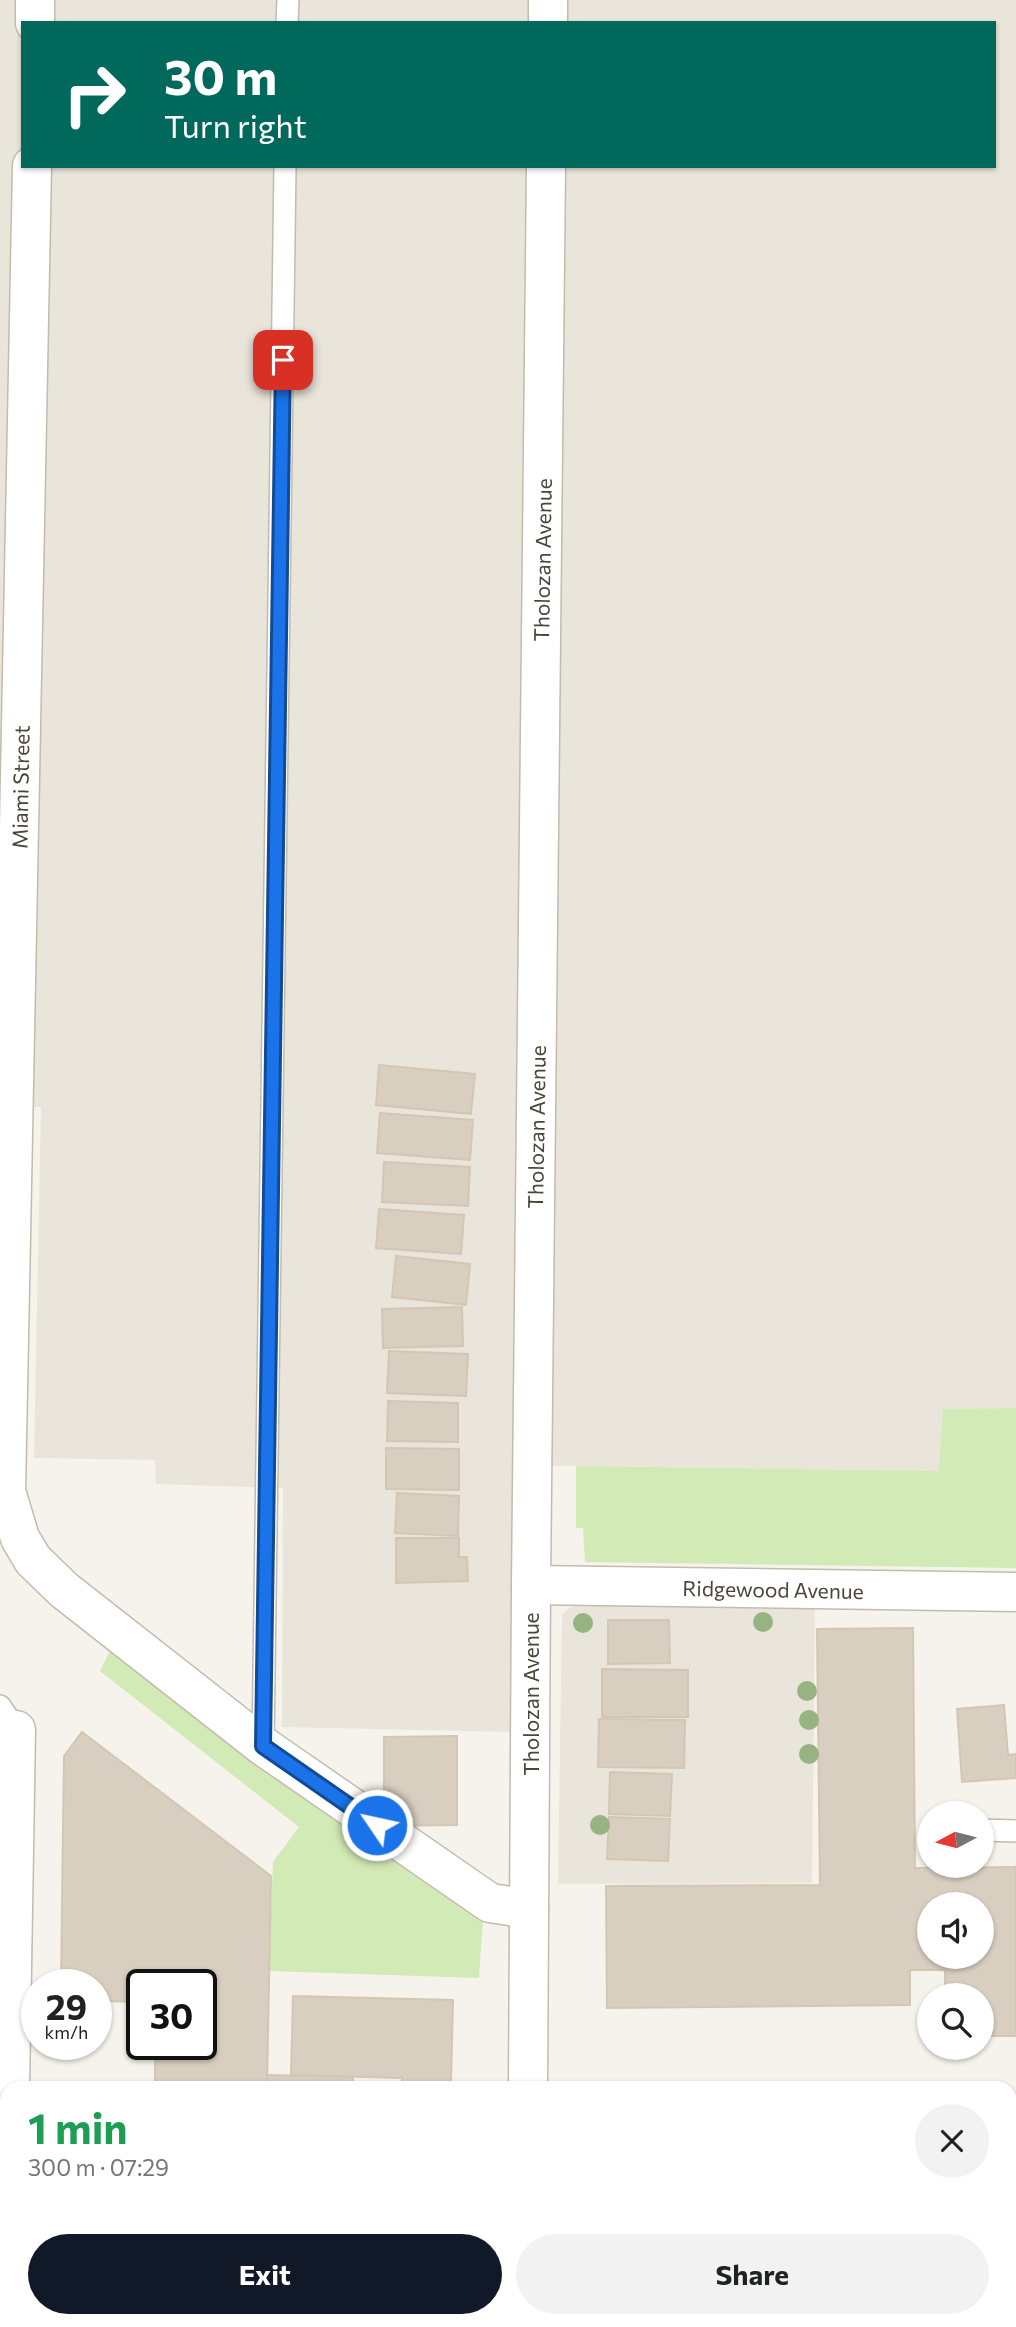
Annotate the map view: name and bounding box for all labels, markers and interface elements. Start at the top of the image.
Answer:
text: 30 m [164,45,277,105]
icon: right [49,49,140,140]
text: Turn right [164,105,307,145]
pin [253,330,313,390]
icon: arrive [264,341,302,379]
street label: Tholozan Avenue [528,478,556,642]
street label: Miami Street [6,725,34,849]
street label: Tholozan Avenue [522,1045,550,1209]
street label: Ridgewood Avenue [682,1575,864,1603]
street label: Tholozan Avenue [518,1612,543,1776]
position arrow [340,1788,414,1862]
north arrow [917,1801,994,1878]
map controls [917,1801,994,2060]
button: sound [917,1892,994,1969]
speed limit sign: 30 [126,1969,217,2060]
button: search [917,1983,994,2060]
text: 29 [46,1984,87,2027]
text: km/h [45,2021,88,2043]
text: 1 min [28,2101,128,2153]
button: close [915,2104,989,2178]
text: 300 m · 07:29 [28,2153,169,2181]
button: Exit [28,2234,502,2314]
button: Share [516,2234,989,2314]

